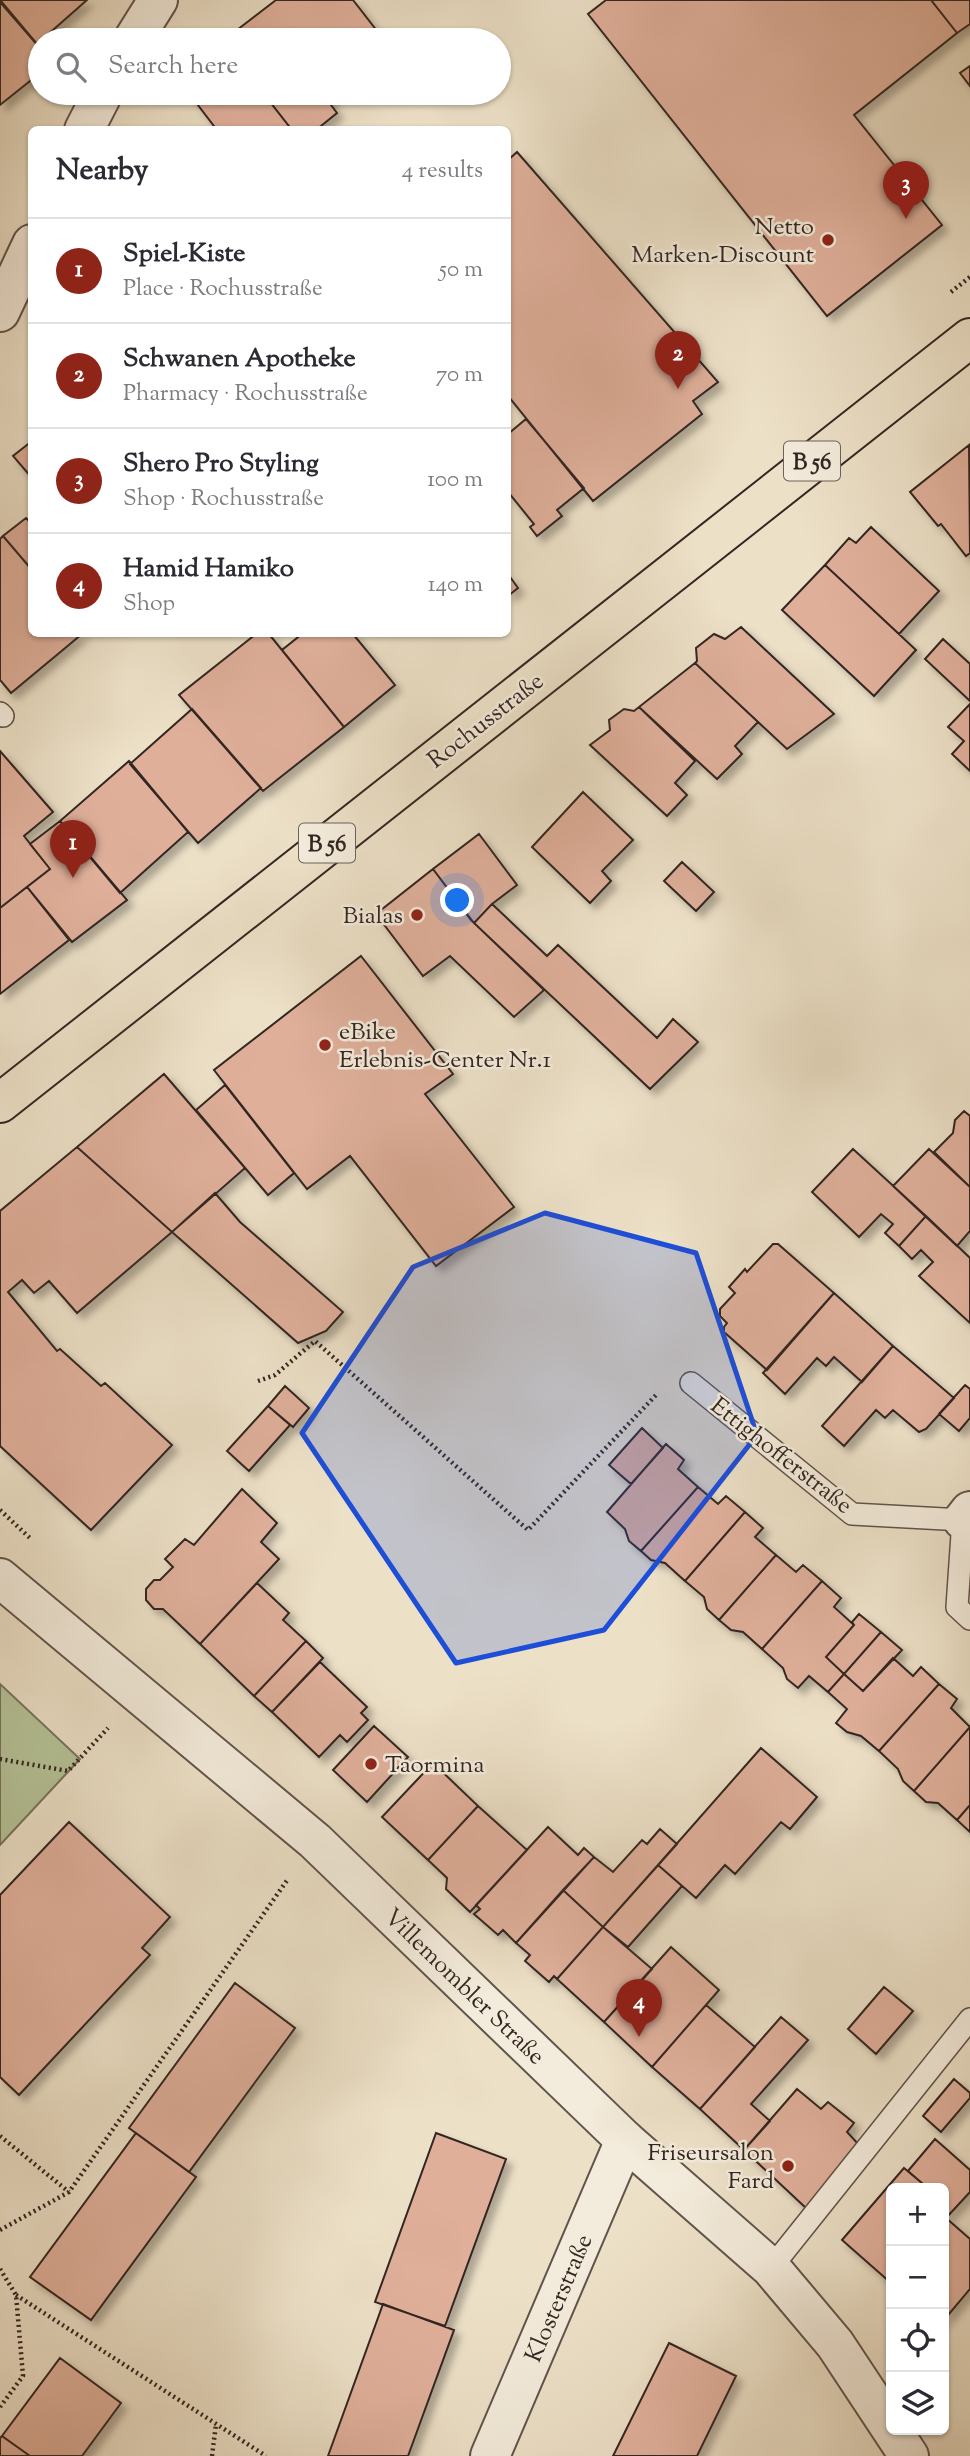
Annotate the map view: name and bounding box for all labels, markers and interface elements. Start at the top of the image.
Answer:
search box [28,28,511,105]
icon: search [52,48,90,86]
text: Search here [108,48,238,85]
text: Nearby [56,150,148,193]
text: 4 results [402,155,483,188]
pin: 3 [883,161,929,219]
place label: Netto Marken-Discount [631,211,814,273]
marker: Netto Marken-Discount [820,232,836,248]
text: Spiel-Kiste [123,236,245,273]
text: 1 [75,254,83,287]
text: 50 m [439,254,483,287]
text: Place · Rochusstraße [123,273,323,306]
pin: 2 [655,331,701,389]
text: Schwanen Apotheke [123,341,356,378]
text: 2 [74,359,84,392]
text: 70 m [436,359,483,392]
text: Pharmacy · Rochusstraße [123,378,368,411]
road number: B 56 [784,442,840,481]
text: Shero Pro Styling [123,446,319,483]
text: 3 [74,464,84,497]
text: 100 m [427,464,483,497]
text: Shop · Rochusstraße [123,483,324,516]
text: Hamid Hamiko [123,551,294,588]
text: 4 [73,569,85,602]
text: 140 m [428,569,483,602]
text: Shop [123,588,175,621]
street label: Rochusstraße [421,665,551,778]
pin: 1 [50,820,96,878]
road number: B 56 [299,824,355,862]
your location [440,883,474,917]
place label: Bialas [343,900,403,934]
marker: Bialas [409,907,425,923]
place label: eBike Erlebnis-Center Nr.1 [339,1016,551,1078]
marker: eBike Erlebnis-Center Nr.1 [317,1037,333,1053]
street label: Ettighofferstraße [702,1390,859,1523]
place label: Taormina [385,1749,485,1783]
marker: Taormina [363,1756,379,1772]
street label: Villemombler Straße [375,1901,552,2074]
pin: 4 [616,1979,662,2037]
place label: Friseursalon Fard [648,2137,774,2199]
marker: Friseursalon Fard [780,2158,796,2174]
map controls [886,2183,949,2435]
button: + [886,2183,949,2246]
street label: Klosterstraße [518,2229,602,2368]
button: − [886,2246,949,2309]
button: locate [886,2309,949,2372]
button: layers [886,2372,949,2435]

